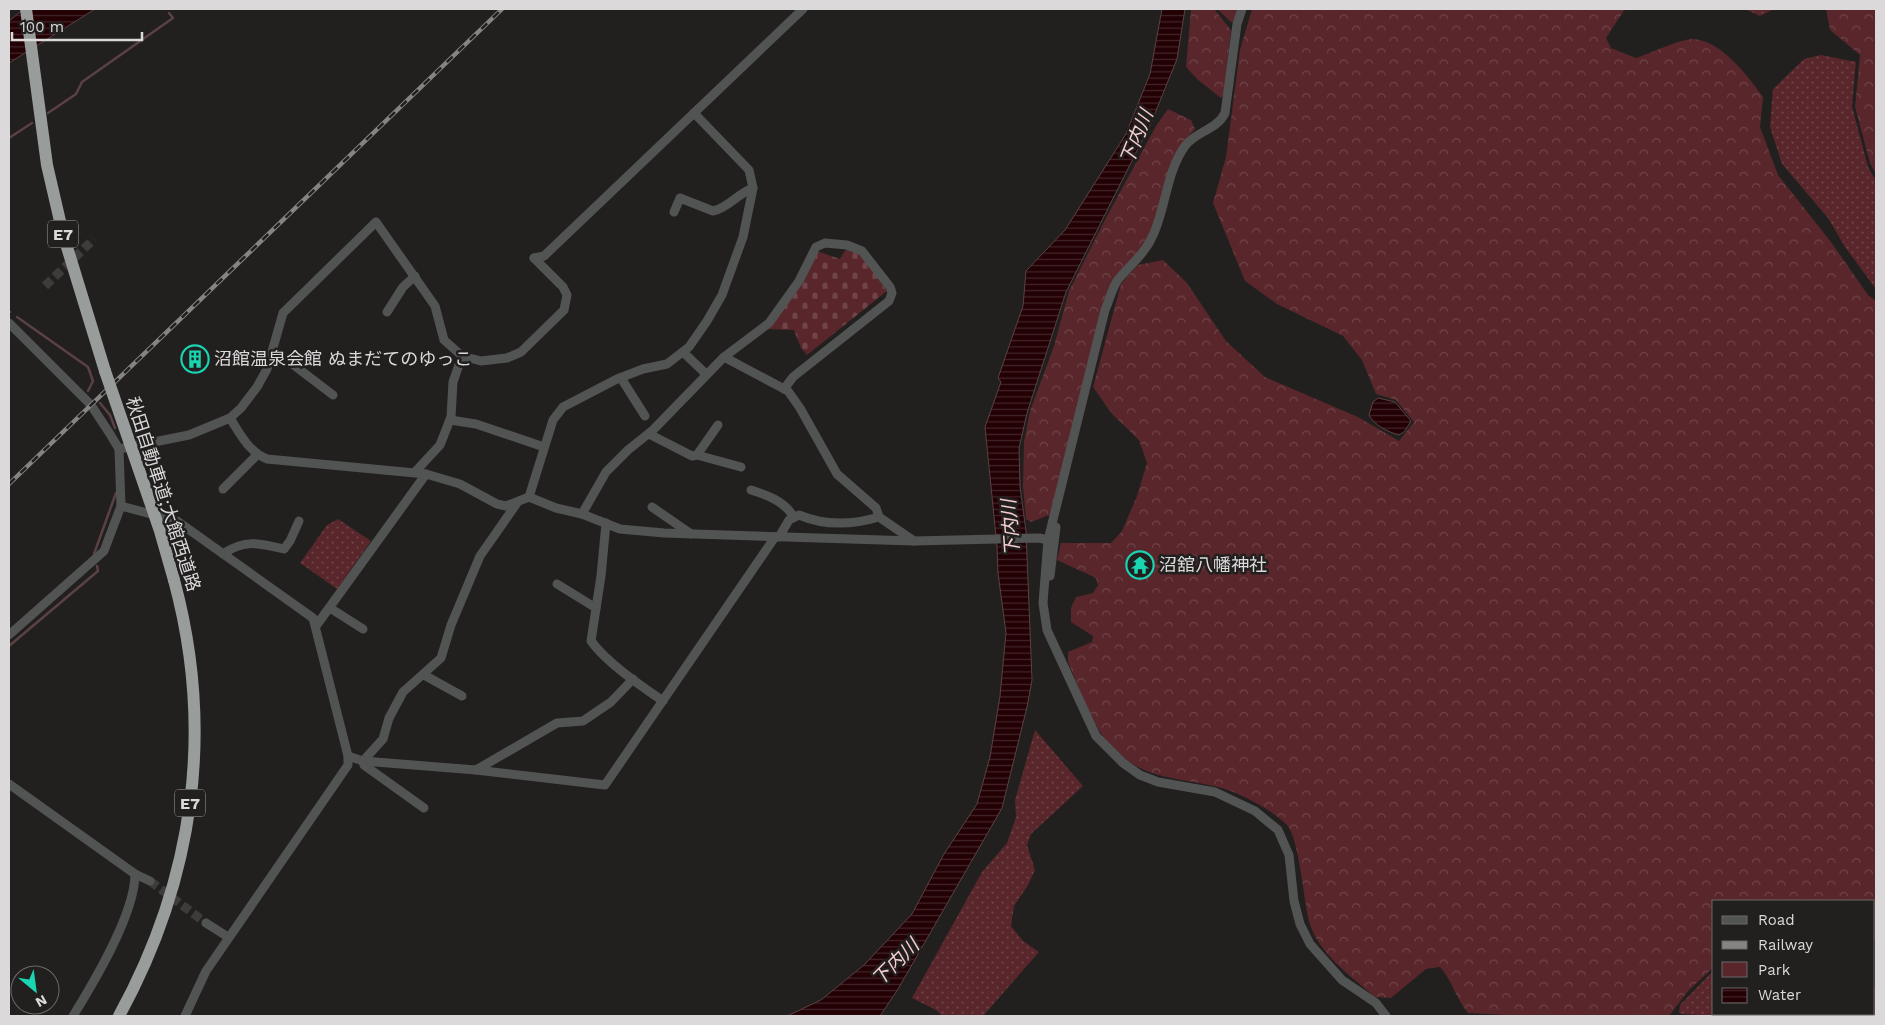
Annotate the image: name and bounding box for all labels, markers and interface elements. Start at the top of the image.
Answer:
scale bar [12,10,142,42]
text: 100 m [20,18,64,36]
water label: 下内川 [1115,105,1159,168]
road number: E7 [48,220,78,248]
building icon: 沼館温泉会館 ぬまだてのゆっこ [180,344,210,374]
place label: 沼館温泉会館 ぬまだてのゆっこ [214,348,472,369]
street label: 秋田自動車道;大館西道路 [122,394,205,594]
water label: 下内川 [997,497,1024,557]
temple icon: 沼舘八幡神社 [1125,550,1155,580]
place label: 沼舘八幡神社 [1159,554,1267,575]
road number: E7 [175,790,205,816]
legend [1712,900,1875,1015]
text: Road [1758,911,1795,929]
water label: 下内川 [867,933,925,991]
text: Railway [1758,936,1813,954]
text: Park [1758,961,1791,979]
north arrow [10,965,60,1015]
text: Water [1758,986,1801,1004]
text: N [33,992,50,1011]

